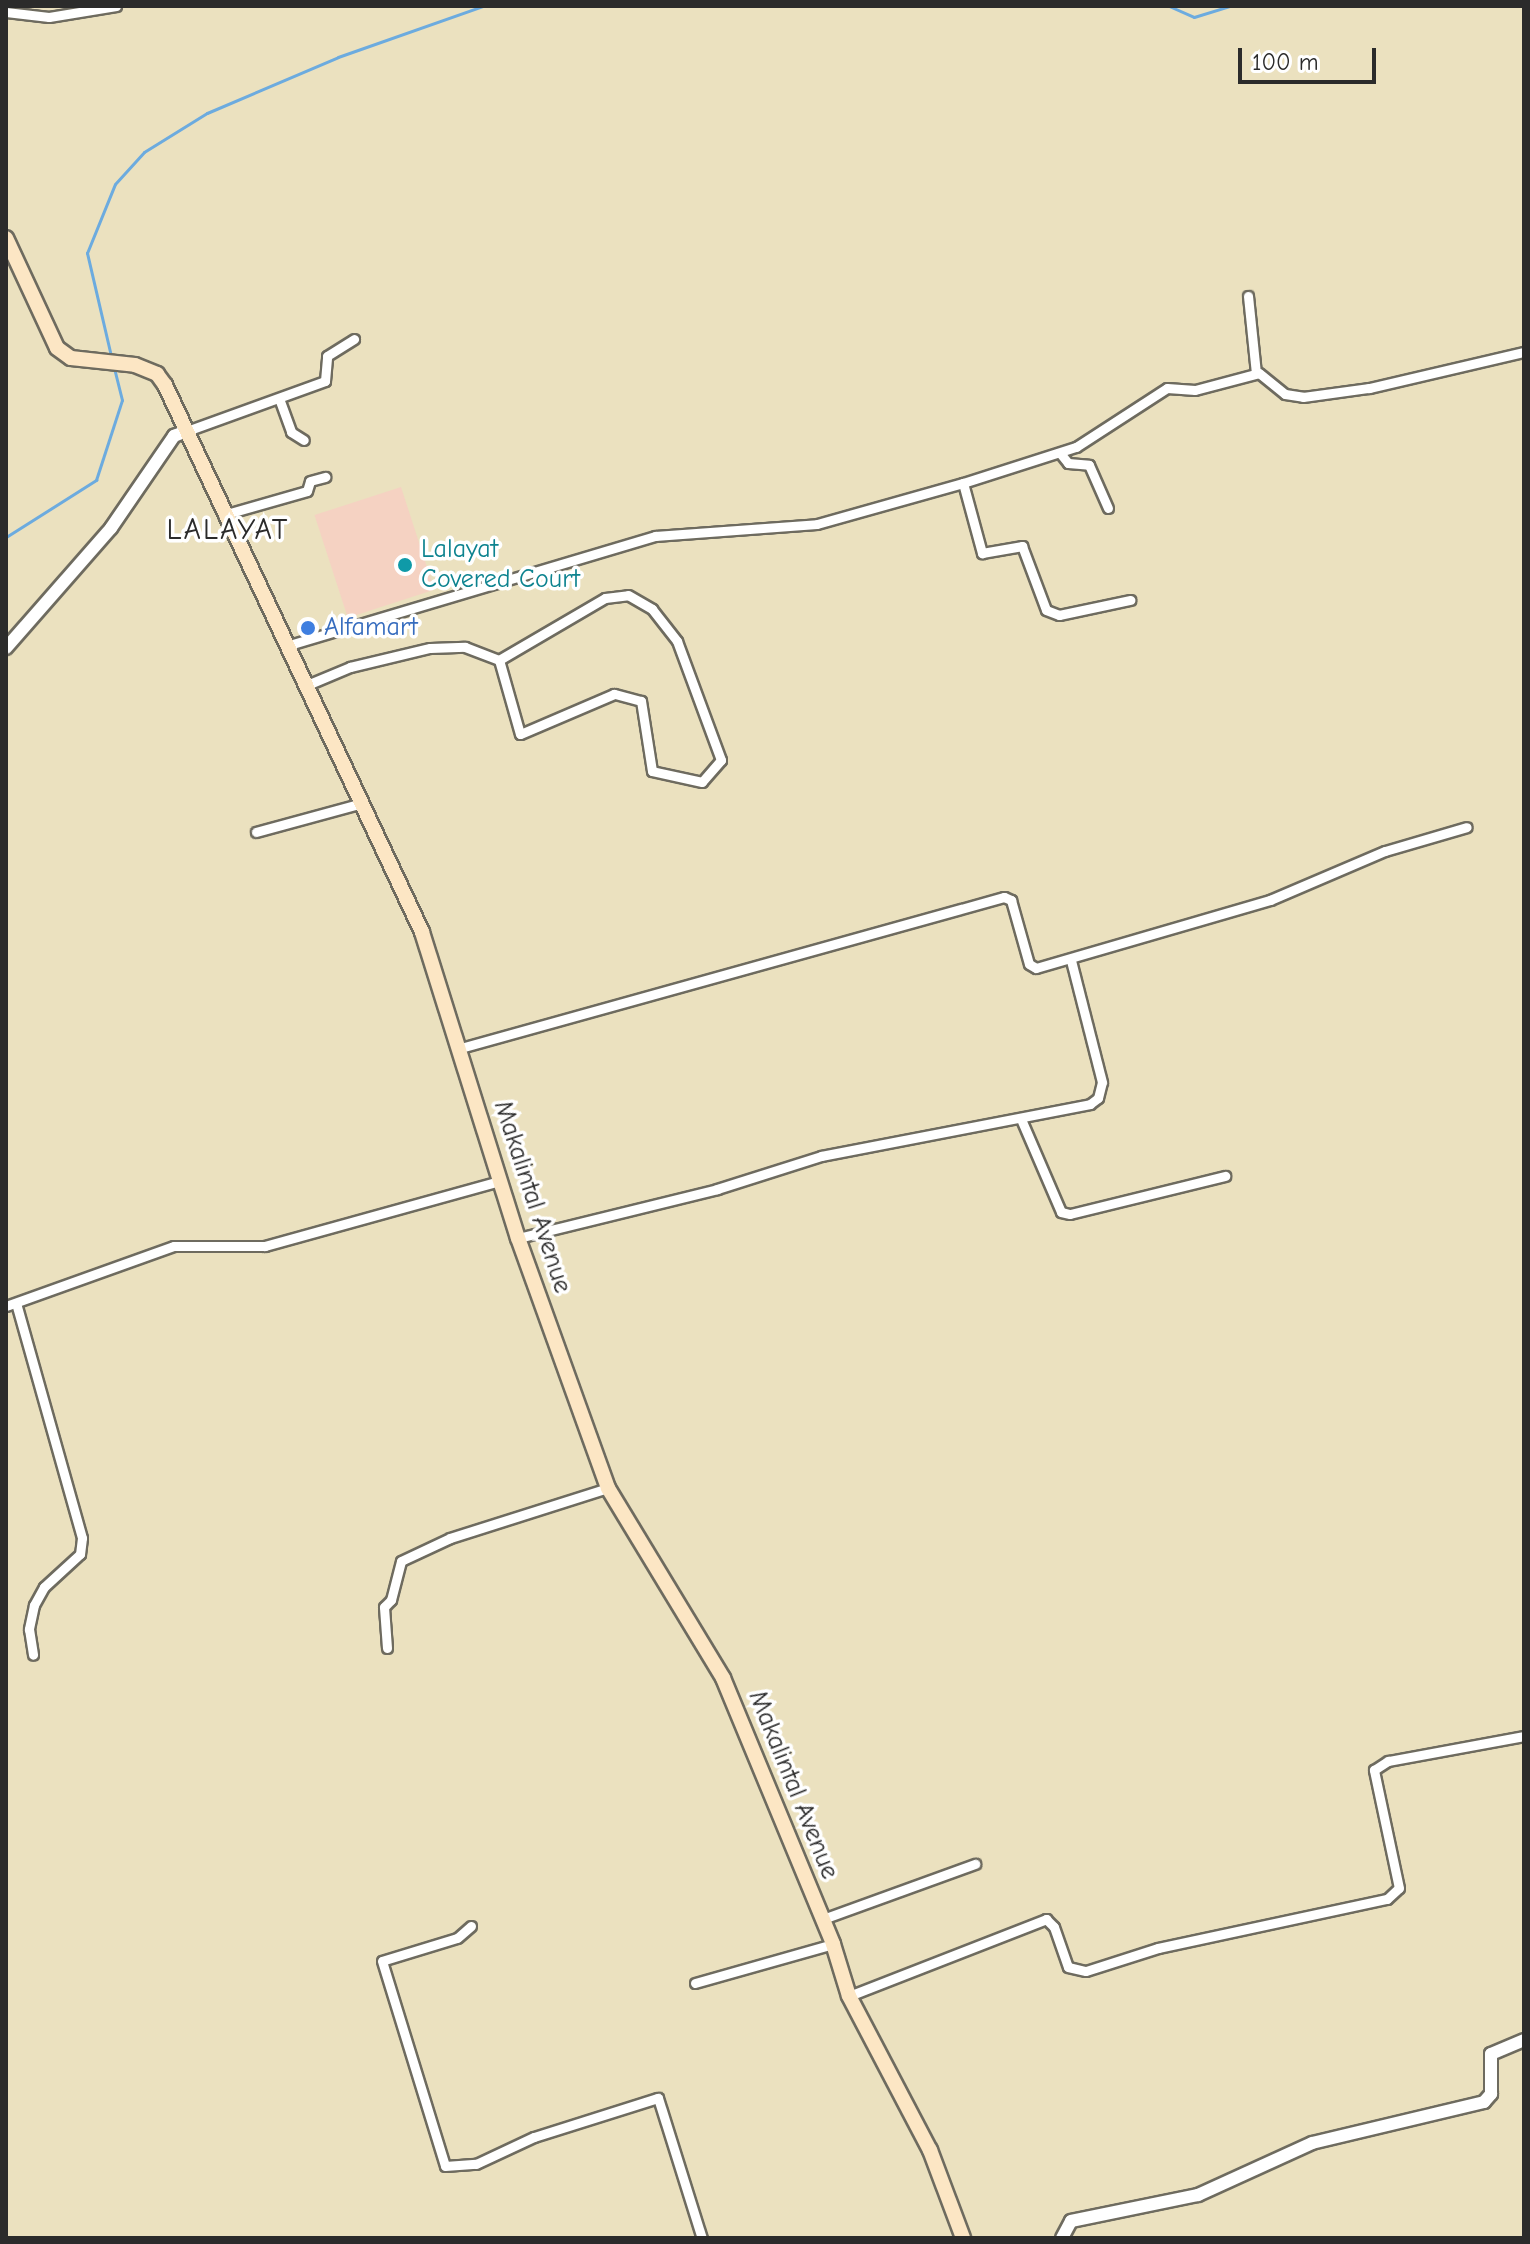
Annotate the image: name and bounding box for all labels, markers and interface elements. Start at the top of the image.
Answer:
scale bar [1242,32,1380,82]
text: 100 m [1252,48,1319,76]
district label: LALAYAT [167,512,289,548]
place label: Lalayat Covered Court [421,534,580,596]
marker: Lalayat Covered Court [396,556,414,574]
place label: Alfamart [324,612,418,644]
marker: Alfamart [299,619,317,637]
street label: Makalintal Avenue [486,1097,578,1297]
street label: Makalintal Avenue [741,1686,845,1884]

